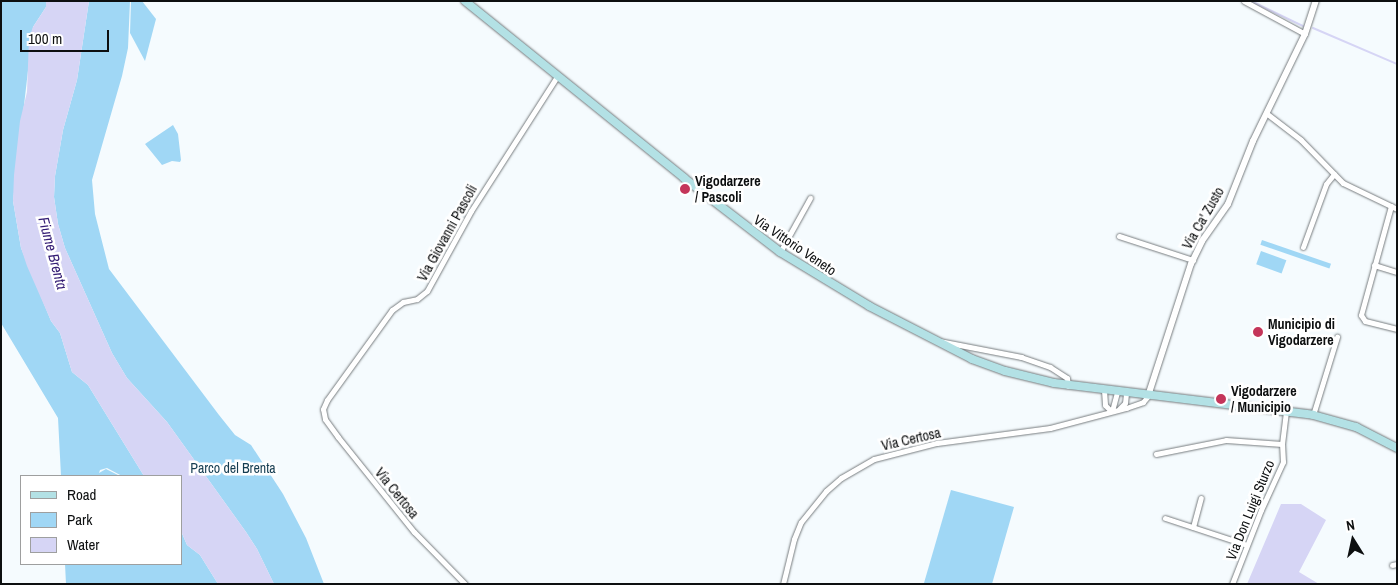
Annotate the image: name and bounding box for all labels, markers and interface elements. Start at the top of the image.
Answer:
scale bar [22,20,111,52]
text: 100 m [28,28,62,49]
place label: Vigodarzere / Pascoli [695,173,761,206]
street label: Via Giovanni Pascoli [414,182,480,284]
marker: Vigodarzere / Pascoli [679,183,691,195]
street label: Via Ca' Zusto [1178,184,1228,252]
street label: Via Vittorio Veneto [751,211,839,279]
water label: Fiume Brenta [35,215,71,291]
place label: Municipio di Vigodarzere [1268,316,1335,348]
marker: Municipio di Vigodarzere [1252,326,1264,338]
place label: Vigodarzere / Municipio [1231,383,1297,416]
marker: Vigodarzere / Municipio [1215,393,1227,405]
street label: Via Certosa [880,424,942,454]
street label: Via Don Luigi Sturzo [1222,458,1278,562]
park label: Parco del Brenta [190,460,276,476]
street label: Via Certosa [371,464,423,522]
legend [20,475,182,565]
text: Road [67,484,96,505]
text: Park [67,509,92,530]
north arrow [1328,515,1378,565]
text: N [1345,516,1356,535]
text: Water [67,534,99,555]

